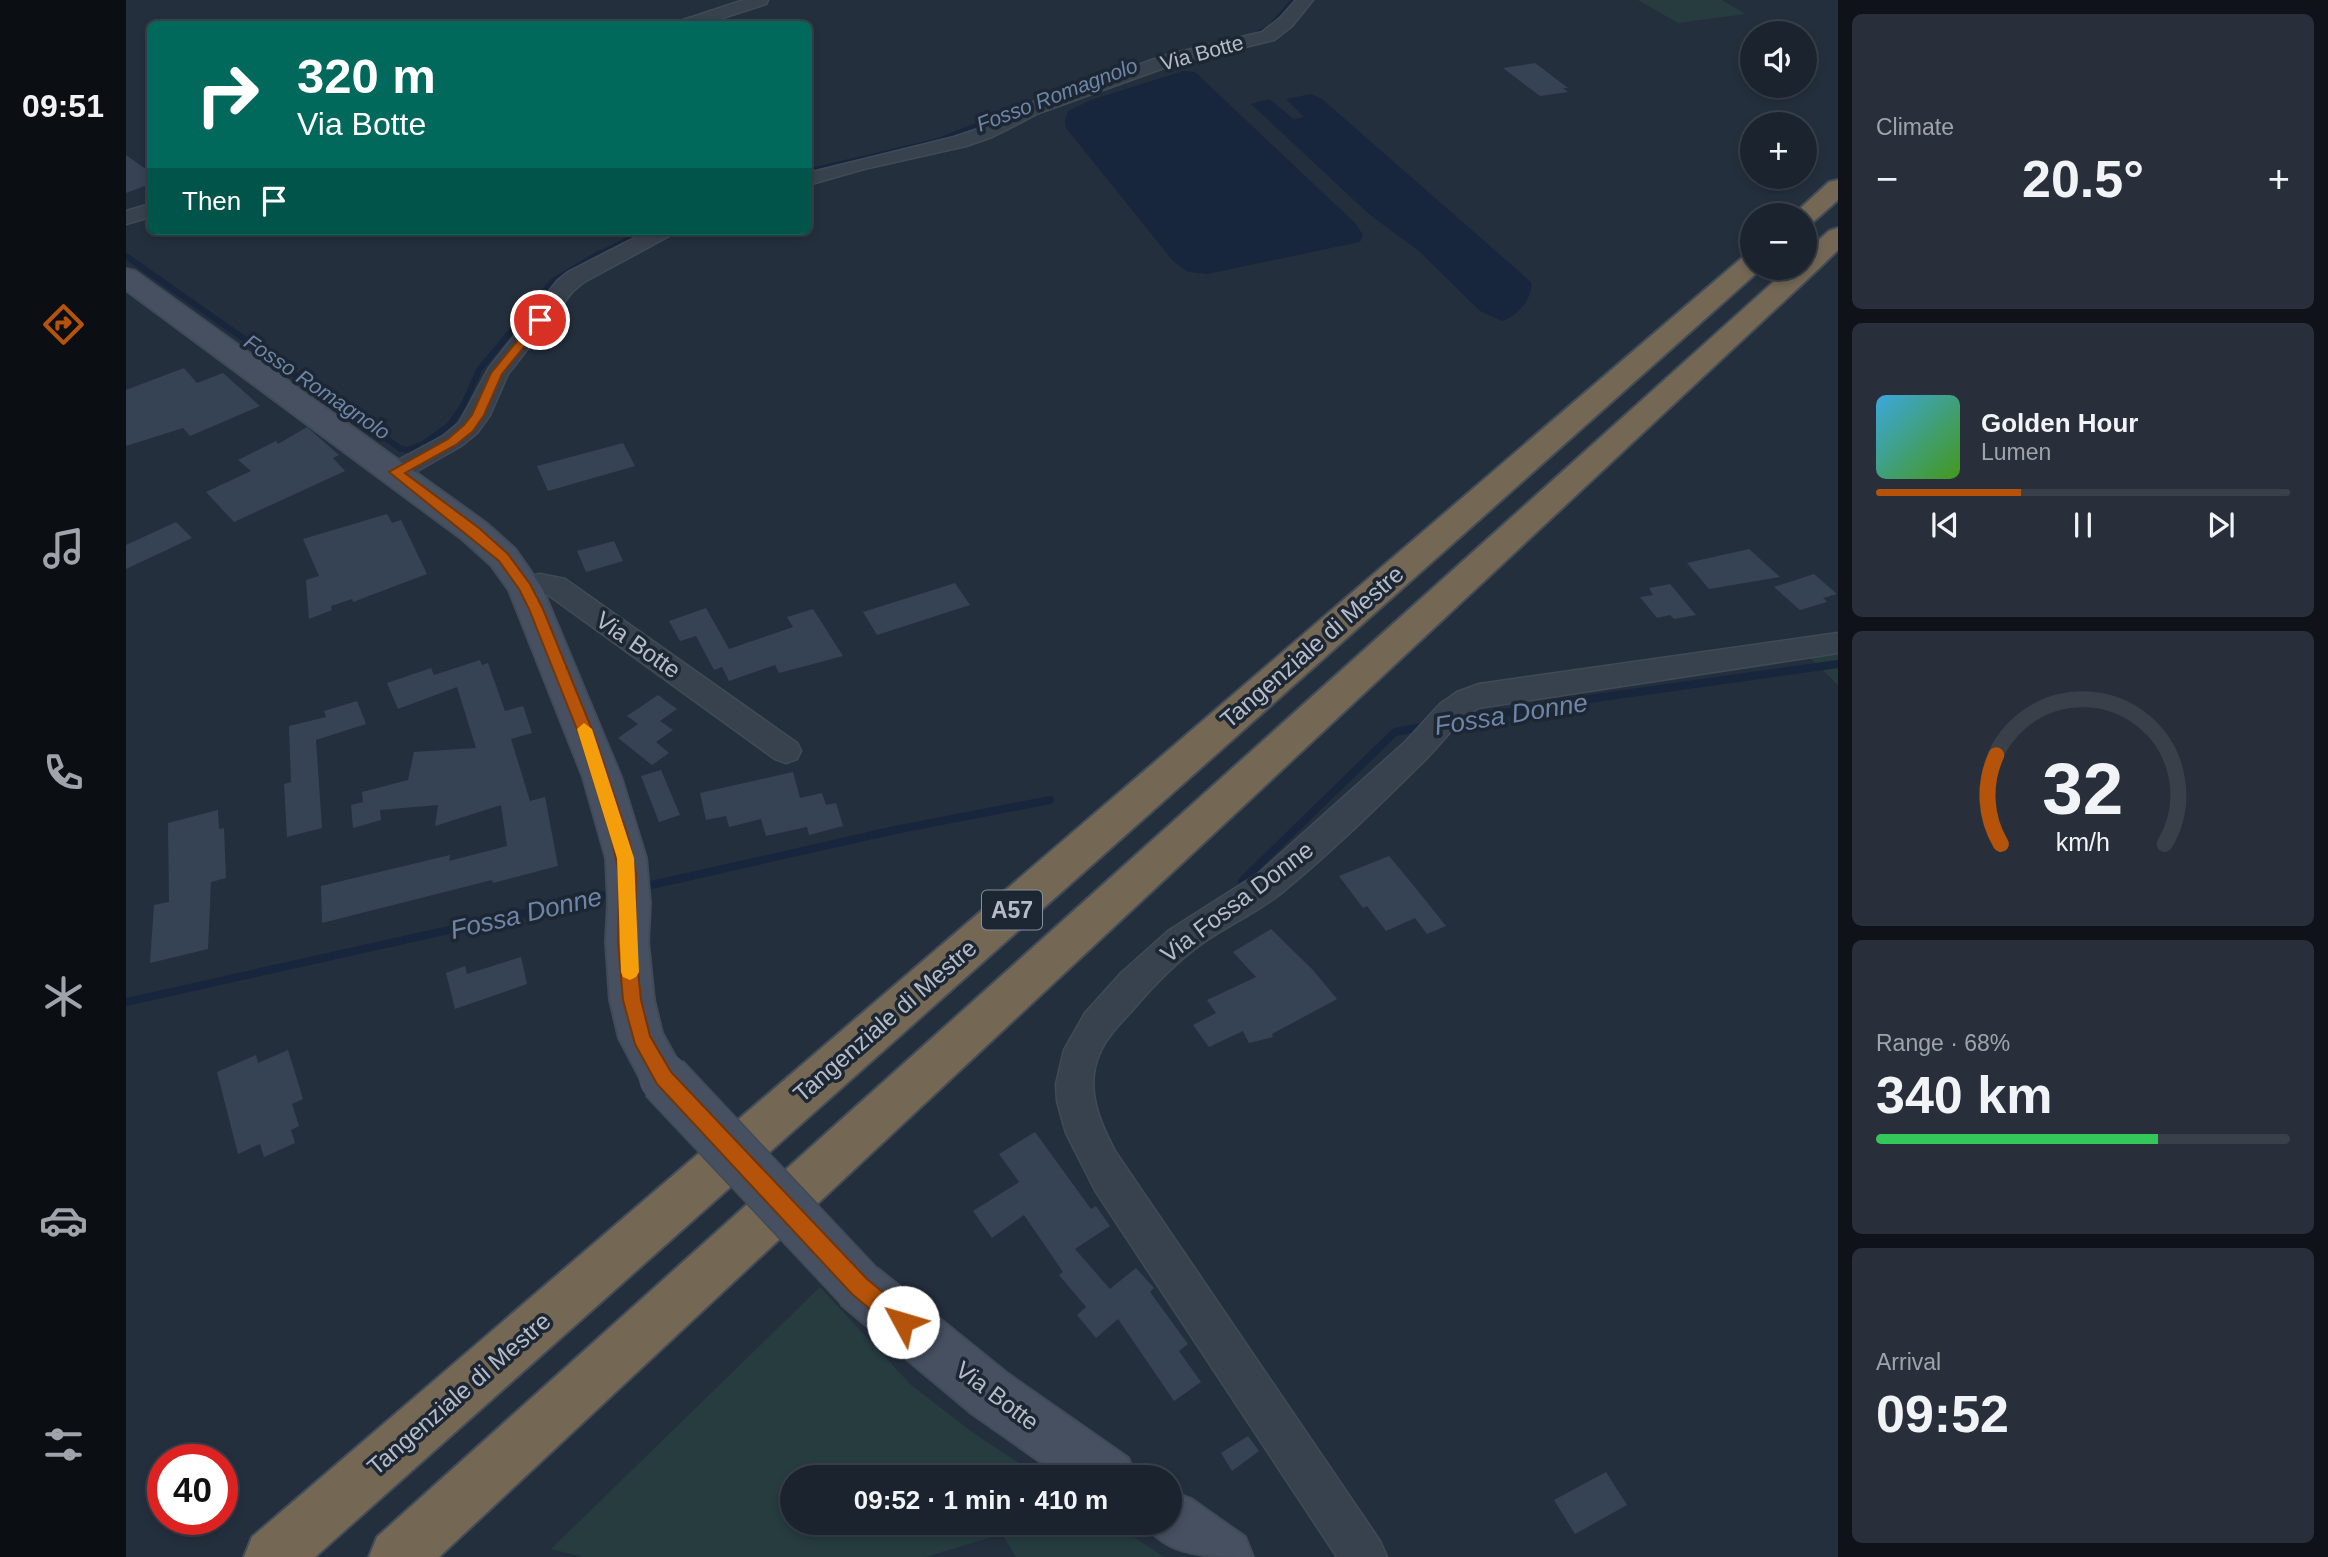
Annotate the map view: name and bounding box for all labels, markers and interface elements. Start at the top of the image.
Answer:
map controls [1740,21,1817,280]
button: sound [1740,21,1817,98]
street label: Via Botte [1158,30,1246,75]
icon: right [182,49,273,140]
text: 320 m [297,49,436,103]
water label: Fosso Romagnolo [973,53,1141,136]
text: 09:51 [22,88,104,124]
text: Via Botte [297,106,426,142]
button: + [1740,112,1817,189]
text: Climate [1876,114,1954,140]
text: 20.5° [2022,150,2144,208]
text: − [1876,158,1898,200]
text: + [2268,158,2290,200]
icon: arrive [255,182,293,220]
text: Then [182,186,241,216]
button: − [1740,203,1817,280]
pin [510,290,570,350]
icon: directions [39,300,88,349]
icon: arrive [521,301,559,339]
water label: Fosso Romagnolo [240,329,395,444]
text: Golden Hour [1981,408,2138,438]
text: Lumen [1981,439,2051,465]
icon: previous [1926,506,1964,544]
icon: pause [2064,506,2102,544]
icon: next [2202,506,2240,544]
icon: music [39,524,88,573]
street label: Tangenziale di Mestre [1215,560,1409,733]
street label: Via Botte [591,606,686,683]
water label: Fossa Donne [1432,687,1590,741]
icon: phone [39,748,88,797]
text: 32 [2043,749,2123,830]
text: km/h [2056,828,2110,856]
street label: Via Fossa Donne [1155,836,1318,968]
water label: Fossa Donne [447,881,605,945]
road number: A57 [982,890,1042,930]
street label: Tangenziale di Mestre [788,934,982,1107]
icon: climate [39,972,88,1021]
text: Range · 68% [1876,1030,2010,1056]
text: 340 km [1876,1066,2052,1124]
icon: car [39,1196,88,1245]
position arrow [866,1285,940,1359]
street label: Tangenziale di Mestre [362,1307,556,1480]
text: Arrival [1876,1349,1941,1375]
street label: Via Botte [950,1356,1044,1436]
text: 09:52 [1876,1385,2009,1443]
icon: filters [39,1420,88,1469]
speed limit sign: 40 [147,1444,238,1535]
text: 09:52 · 1 min · 410 m [854,1485,1108,1515]

